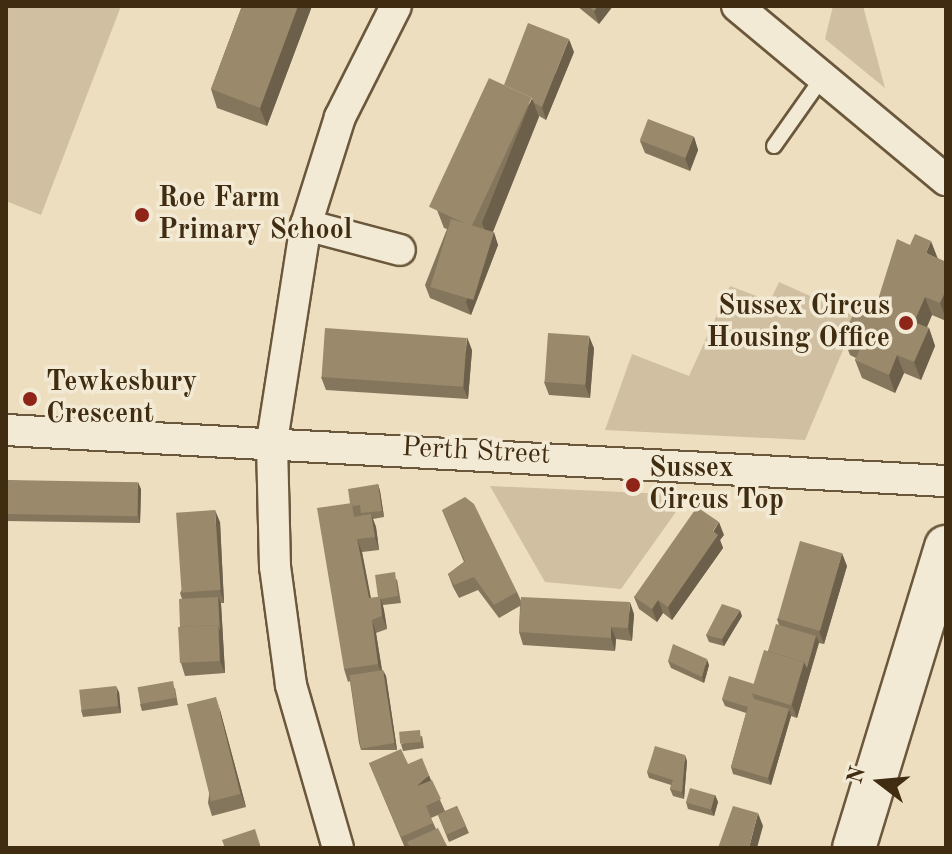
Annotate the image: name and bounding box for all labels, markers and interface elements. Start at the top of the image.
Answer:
place label: Roe Farm Primary School [158,182,352,248]
marker: Roe Farm Primary School [133,206,151,224]
place label: Sussex Circus Housing Office [706,290,890,356]
marker: Sussex Circus Housing Office [897,314,915,332]
place label: Tewkesbury Crescent [46,366,197,432]
marker: Tewkesbury Crescent [21,390,39,408]
street label: Perth Street [401,431,551,473]
place label: Sussex Circus Top [649,452,784,518]
marker: Sussex Circus Top [624,476,642,494]
north arrow [840,742,920,822]
text: N [844,764,870,786]

